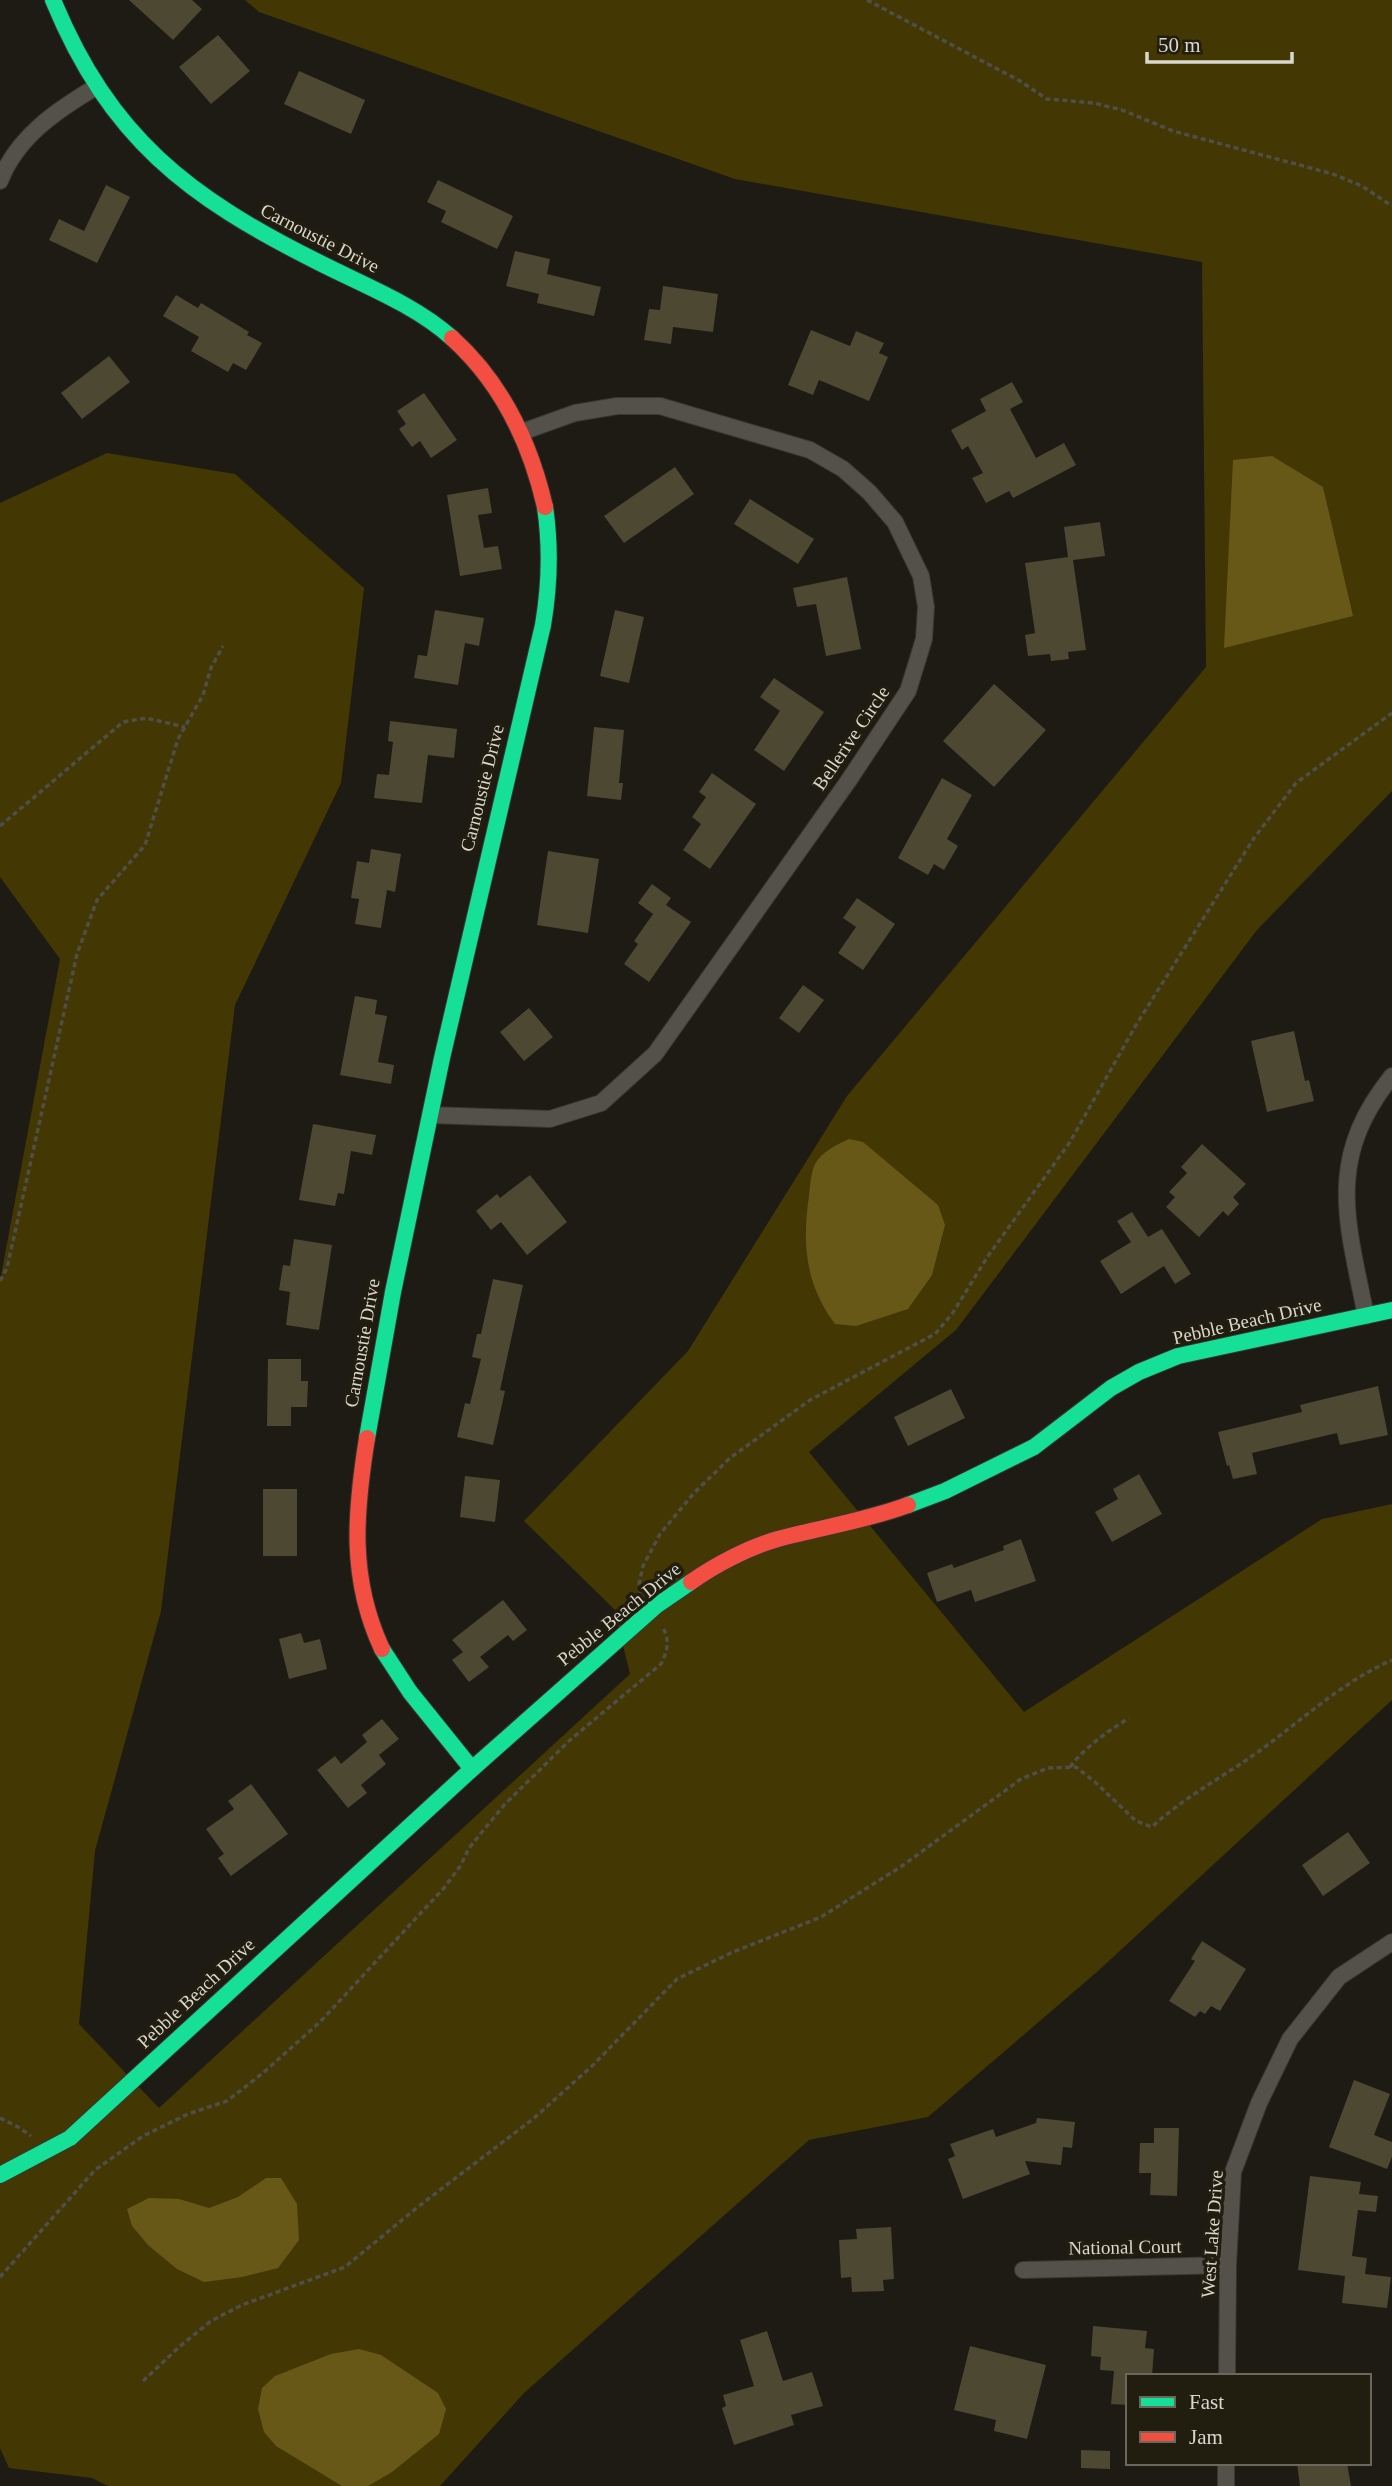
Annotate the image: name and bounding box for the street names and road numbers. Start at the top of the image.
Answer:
street label: Carnoustie Drive [257,199,383,277]
street label: Bellerive Circle [809,682,893,794]
street label: Carnoustie Drive [456,722,508,854]
street label: Carnoustie Drive [340,1277,384,1409]
street label: Pebble Beach Drive [1171,1294,1323,1348]
street label: Pebble Beach Drive [553,1558,685,1670]
street label: Pebble Beach Drive [133,1934,259,2052]
street label: West Lake Drive [1197,2169,1227,2299]
street label: National Court [1068,2235,1183,2258]

